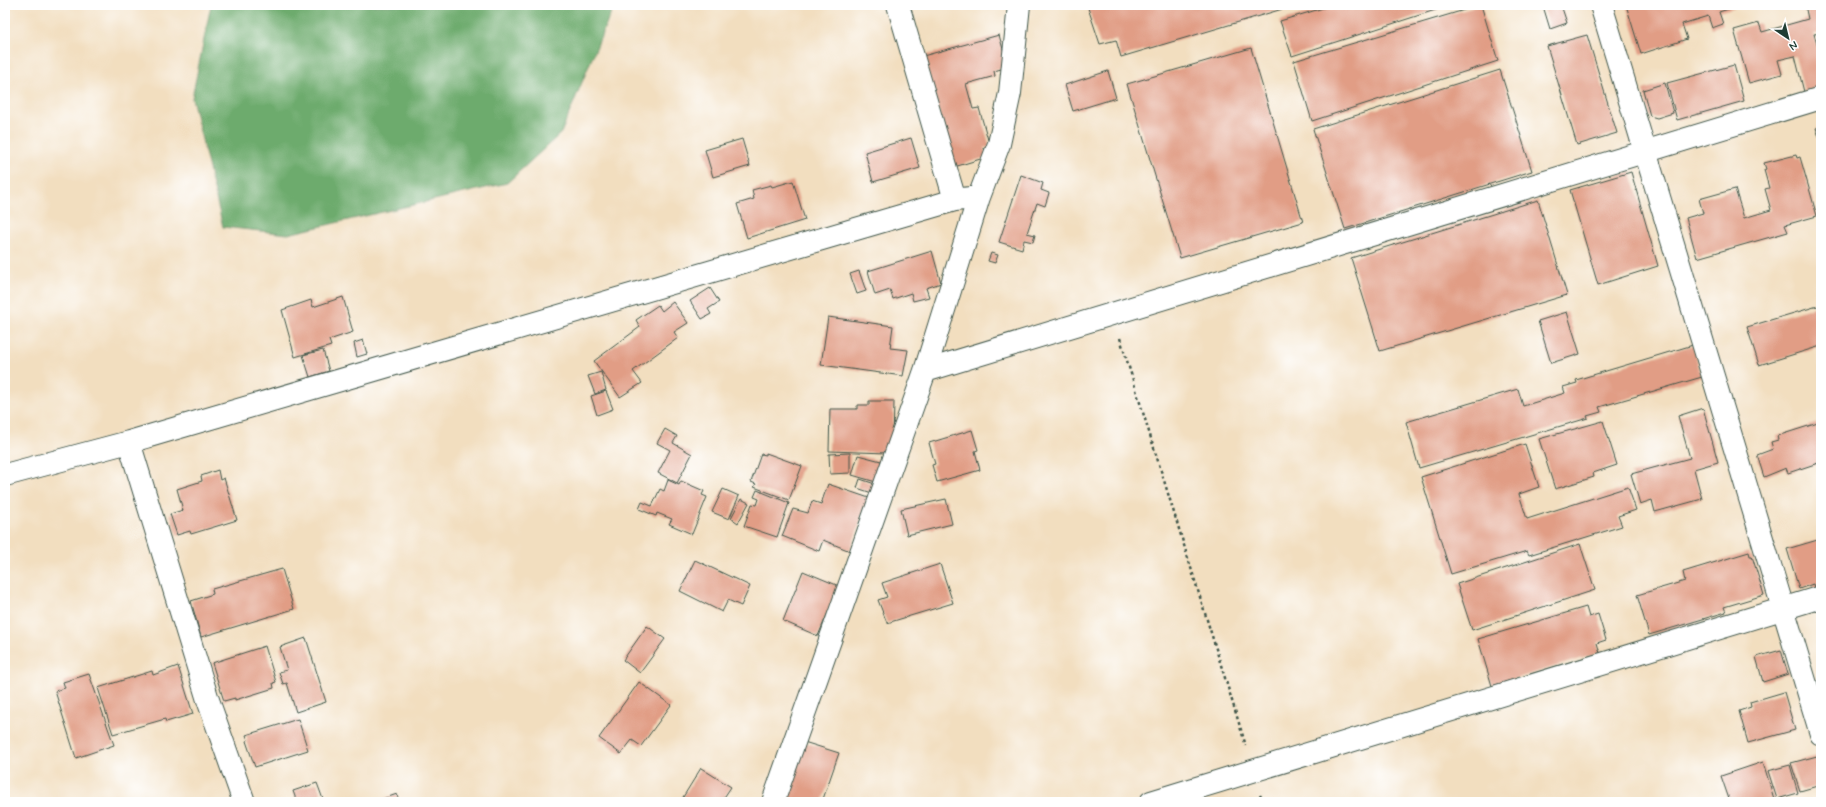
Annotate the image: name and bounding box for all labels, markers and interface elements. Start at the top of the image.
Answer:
north arrow [1768,18,1808,58]
text: N [1786,38,1800,53]

